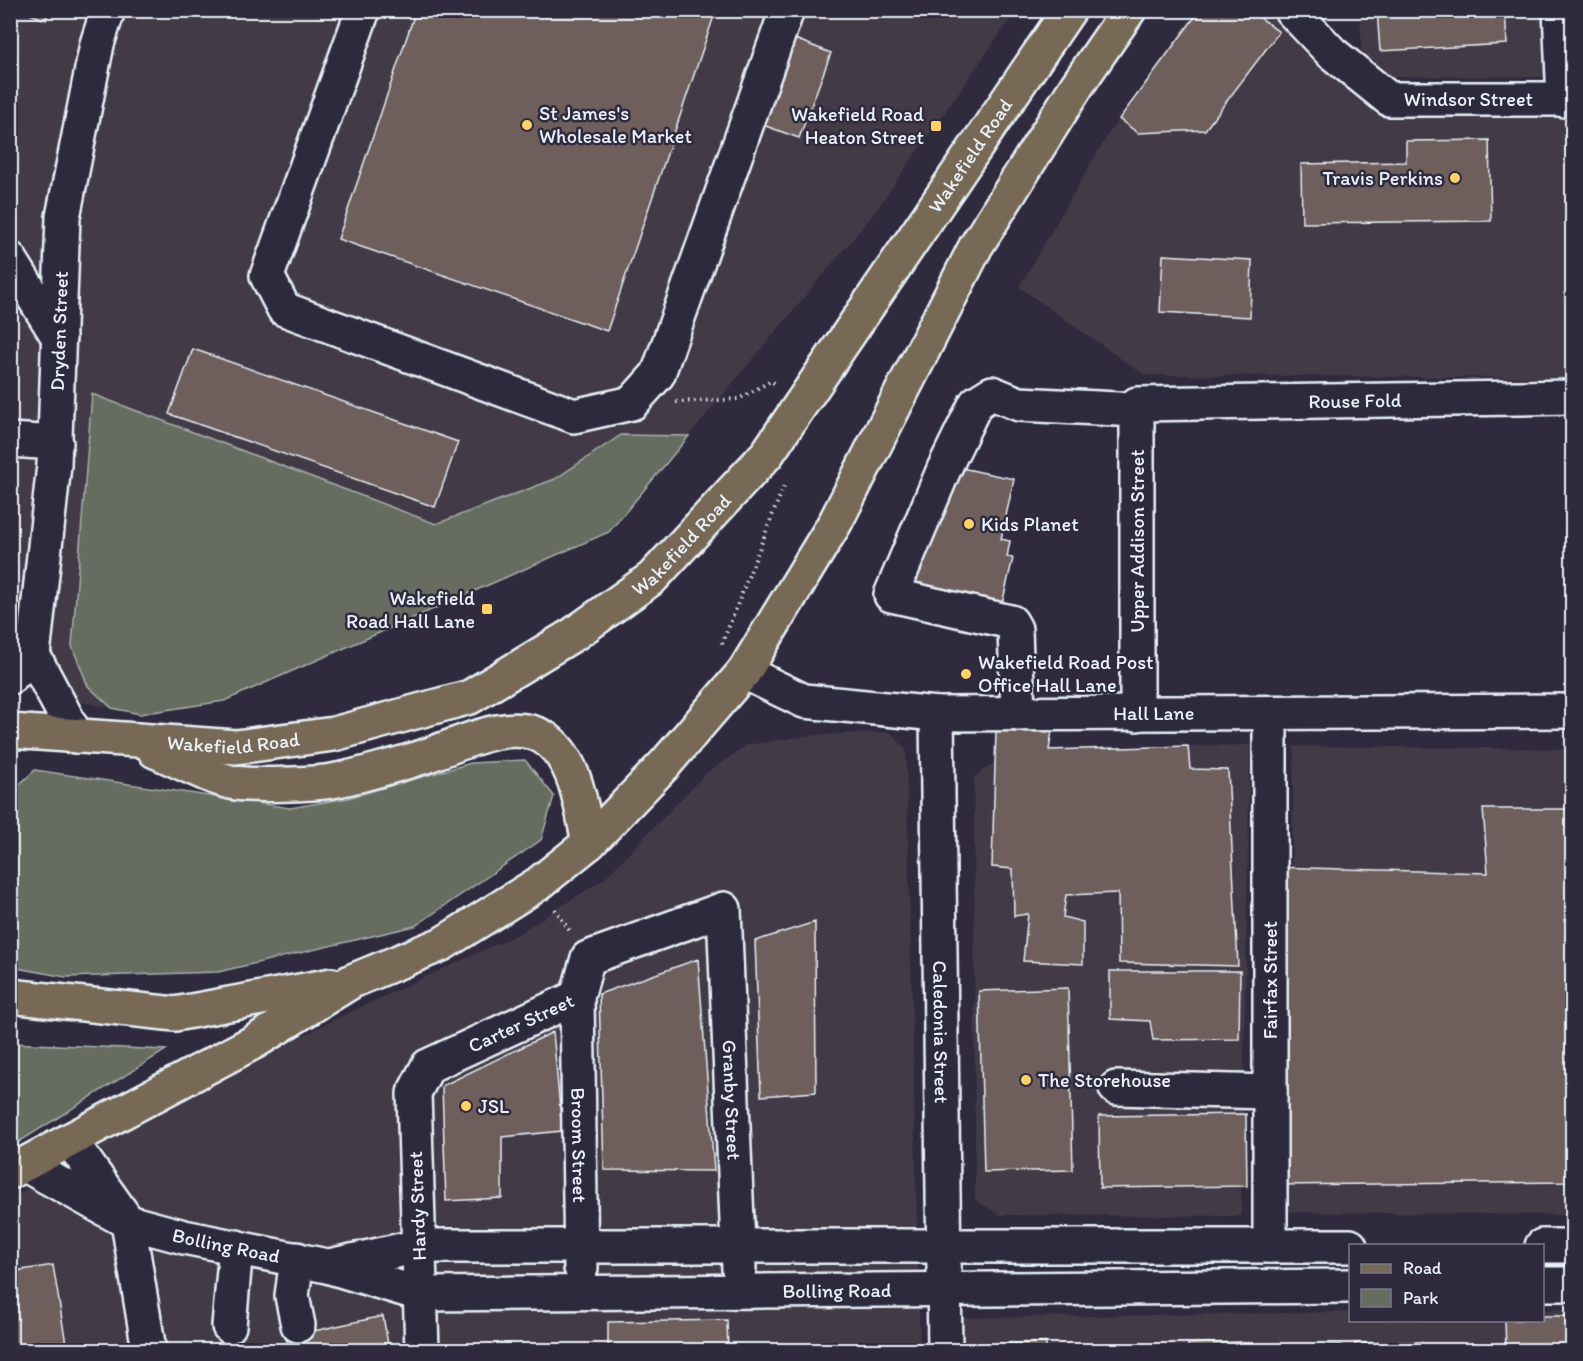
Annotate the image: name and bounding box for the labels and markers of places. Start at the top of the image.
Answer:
place label: St James's Wholesale Market [539,101,692,148]
place label: Wakefield Road Heaton Street [791,102,925,149]
marker: St James's Wholesale Market [520,118,534,132]
marker: Wakefield Road Heaton Street [929,119,943,133]
place label: Travis Perkins [1322,166,1443,190]
marker: Travis Perkins [1448,171,1462,185]
place label: Kids Planet [981,512,1079,536]
marker: Kids Planet [962,517,976,531]
place label: Wakefield Road Hall Lane [346,586,475,633]
marker: Wakefield Road Hall Lane [480,602,494,616]
place label: Wakefield Road Post Office Hall Lane [978,650,1154,697]
marker: Wakefield Road Post Office Hall Lane [959,667,973,681]
place label: The Storehouse [1038,1068,1171,1092]
marker: The Storehouse [1019,1073,1033,1087]
place label: JSL [478,1094,509,1118]
marker: JSL [459,1099,473,1113]

